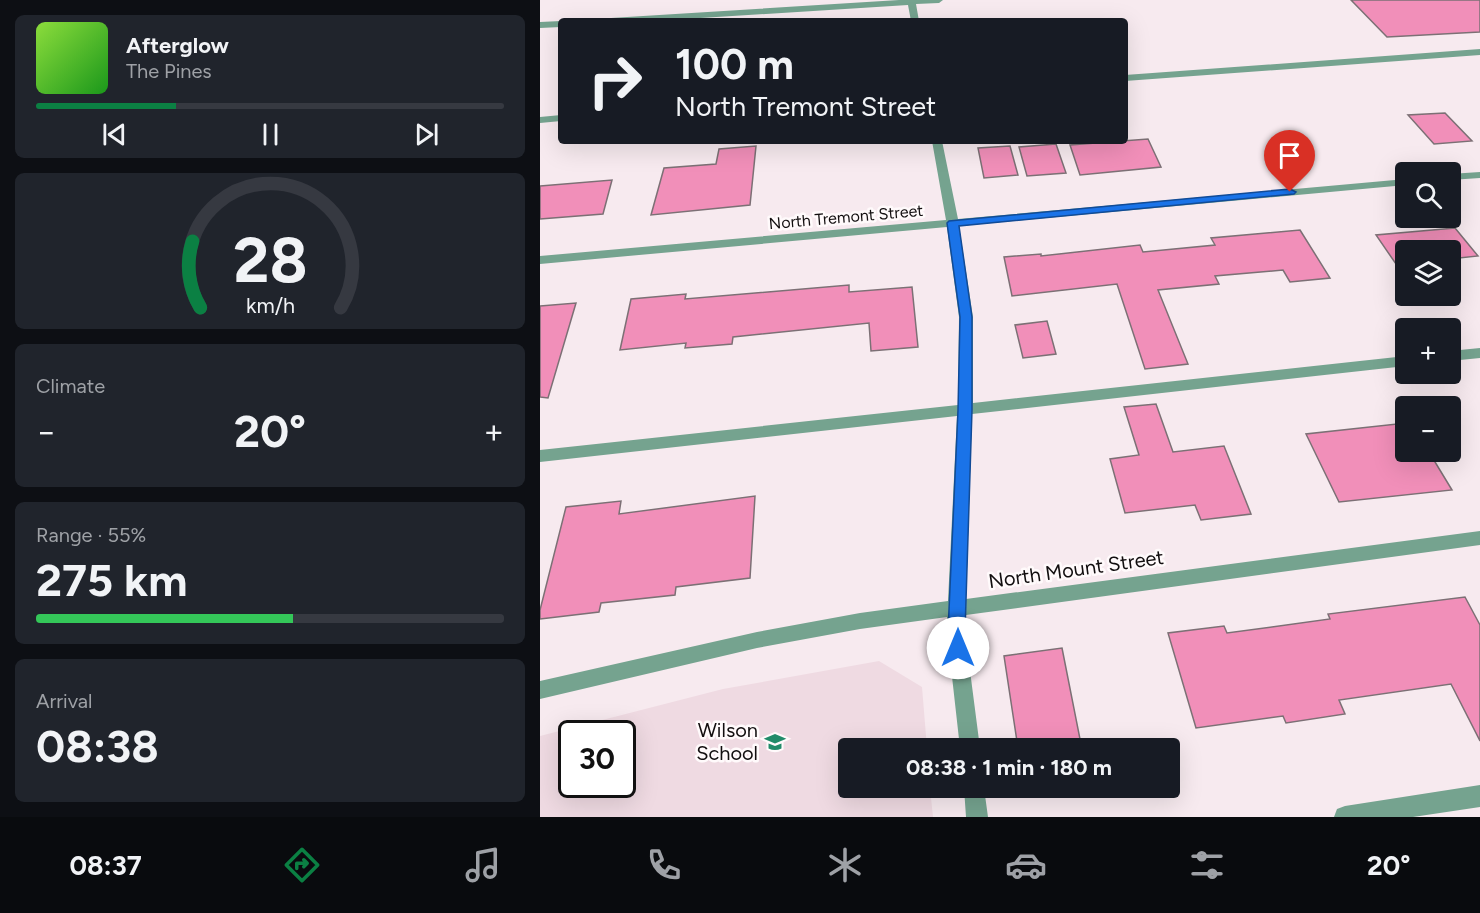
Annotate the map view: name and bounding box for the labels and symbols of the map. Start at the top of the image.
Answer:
pin [1264,130,1315,192]
street label: North Tremont Street [768,201,924,233]
street label: North Mount Street [987,545,1165,593]
position arrow [926,616,990,680]
place label: Wilson School [696,718,758,765]
speed limit sign: 30 [558,720,636,798]
school or university icon: Wilson School [763,730,787,754]

